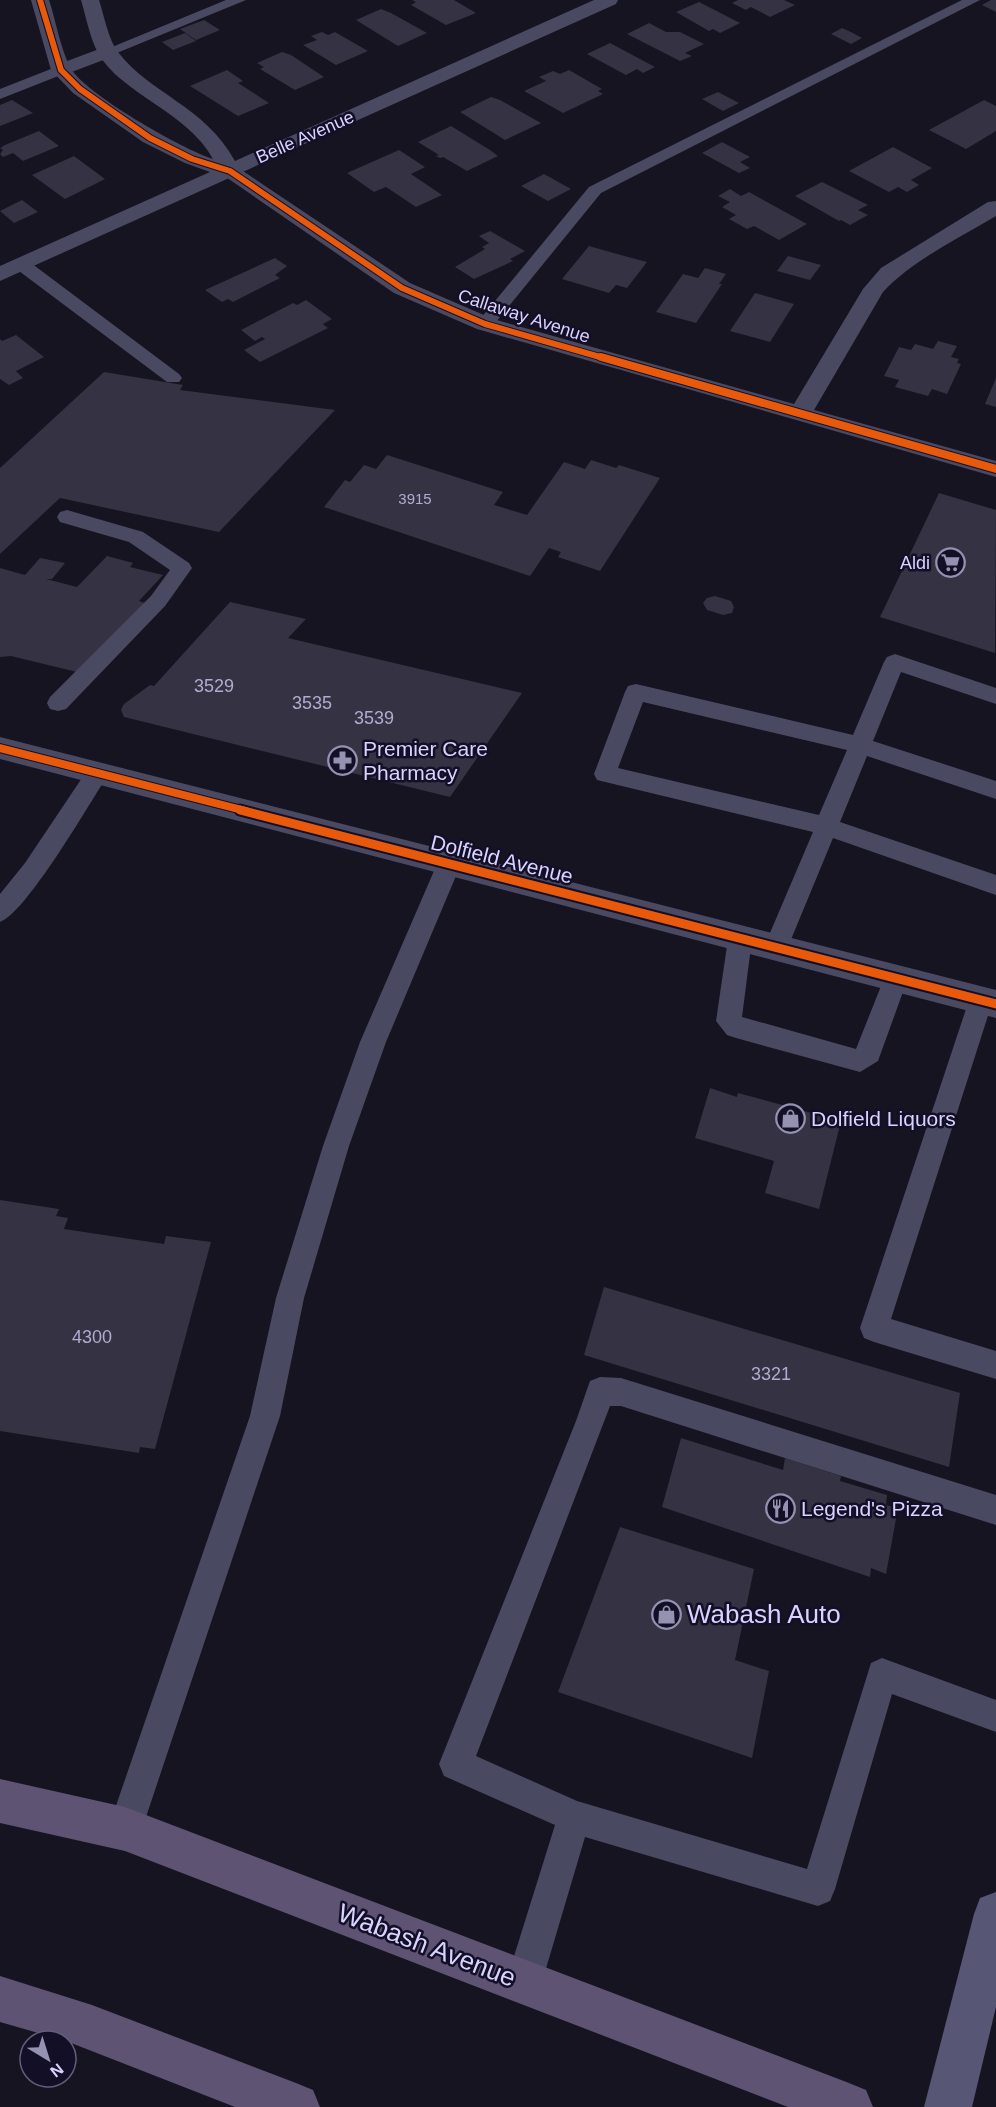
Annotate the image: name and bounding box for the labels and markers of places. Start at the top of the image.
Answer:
supermarket icon: Aldi [935,547,967,579]
place label: Aldi [900,553,930,573]
place label: Premier Care Pharmacy [363,737,488,784]
pharmacy icon: Premier Care Pharmacy [326,744,358,776]
shop icon: Dolfield Liquors [774,1102,806,1134]
place label: Dolfield Liquors [811,1107,956,1130]
restaurant icon: Legend's Pizza [764,1492,796,1524]
place label: Legend's Pizza [801,1497,943,1520]
shop icon: Wabash Auto [650,1598,682,1630]
place label: Wabash Auto [687,1599,841,1629]

